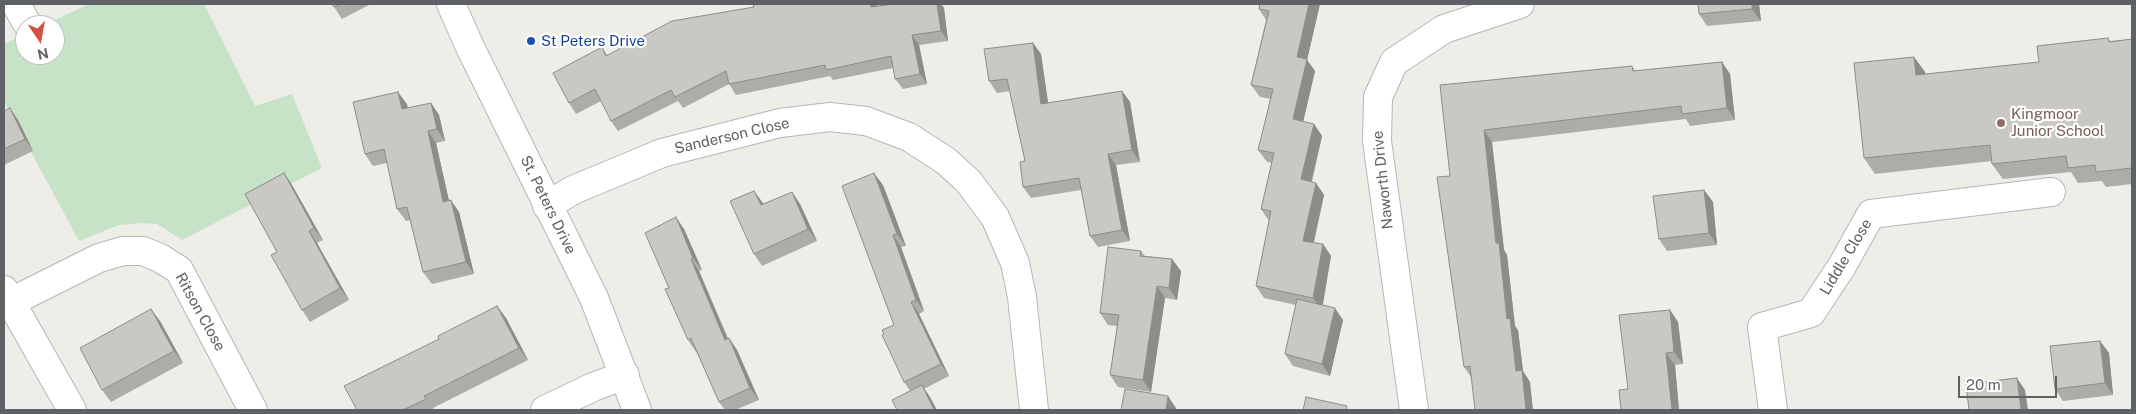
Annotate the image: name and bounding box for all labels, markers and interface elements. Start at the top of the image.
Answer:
north arrow [15,15,65,65]
place label: St Peters Drive [541,32,645,50]
marker: St Peters Drive [525,35,537,47]
text: N [36,45,50,63]
place label: Kingmoor Junior School [2011,105,2104,140]
street label: Sanderson Close [673,114,791,158]
marker: Kingmoor Junior School [1995,117,2007,129]
street label: Naworth Drive [1369,130,1397,230]
street label: St. Peters Drive [516,153,580,257]
street label: Liddle Close [1816,216,1876,298]
street label: Ritson Close [171,270,229,354]
scale bar [1961,366,2060,398]
text: 20 m [1966,376,2001,393]

